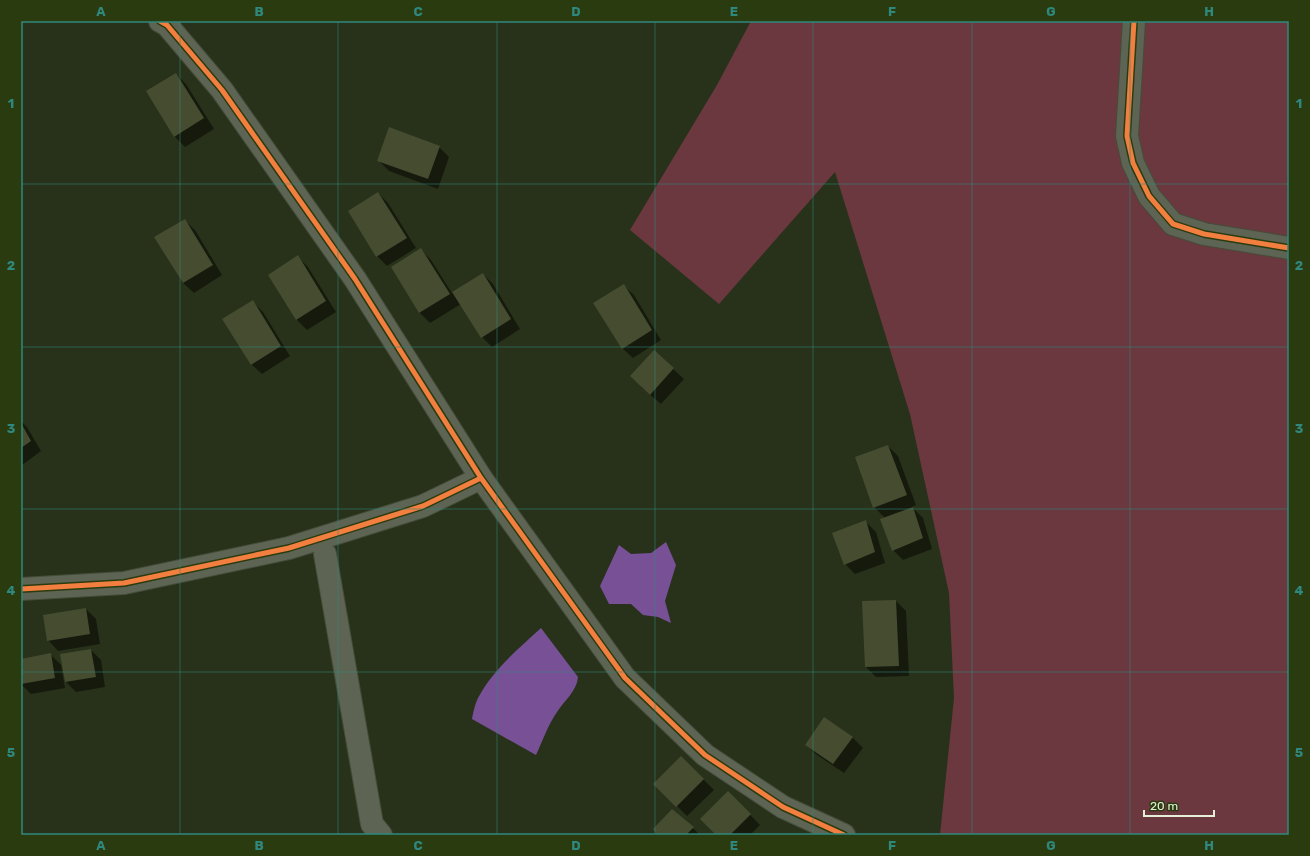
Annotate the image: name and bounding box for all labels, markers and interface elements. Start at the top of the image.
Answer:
text: A [96,4,106,19]
text: B [254,4,264,19]
text: C [413,4,423,19]
text: D [571,4,581,19]
text: E [730,4,738,19]
text: F [888,4,896,19]
text: G [1046,4,1056,19]
text: H [1204,4,1214,19]
text: 1 [8,96,14,111]
text: 1 [1296,96,1302,111]
text: 2 [7,258,15,273]
text: 2 [1295,258,1303,273]
text: 3 [7,421,16,436]
text: 3 [1295,421,1304,436]
text: 4 [7,583,16,598]
text: 4 [1295,583,1304,598]
text: 5 [7,745,15,760]
text: 5 [1295,745,1303,760]
scale bar [1144,792,1214,818]
text: 20 m [1150,799,1178,813]
text: A [96,838,106,853]
text: B [254,838,264,853]
text: C [413,838,423,853]
text: D [571,838,581,853]
text: E [730,838,738,853]
text: F [888,838,896,853]
text: G [1046,838,1056,853]
text: H [1204,838,1214,853]

